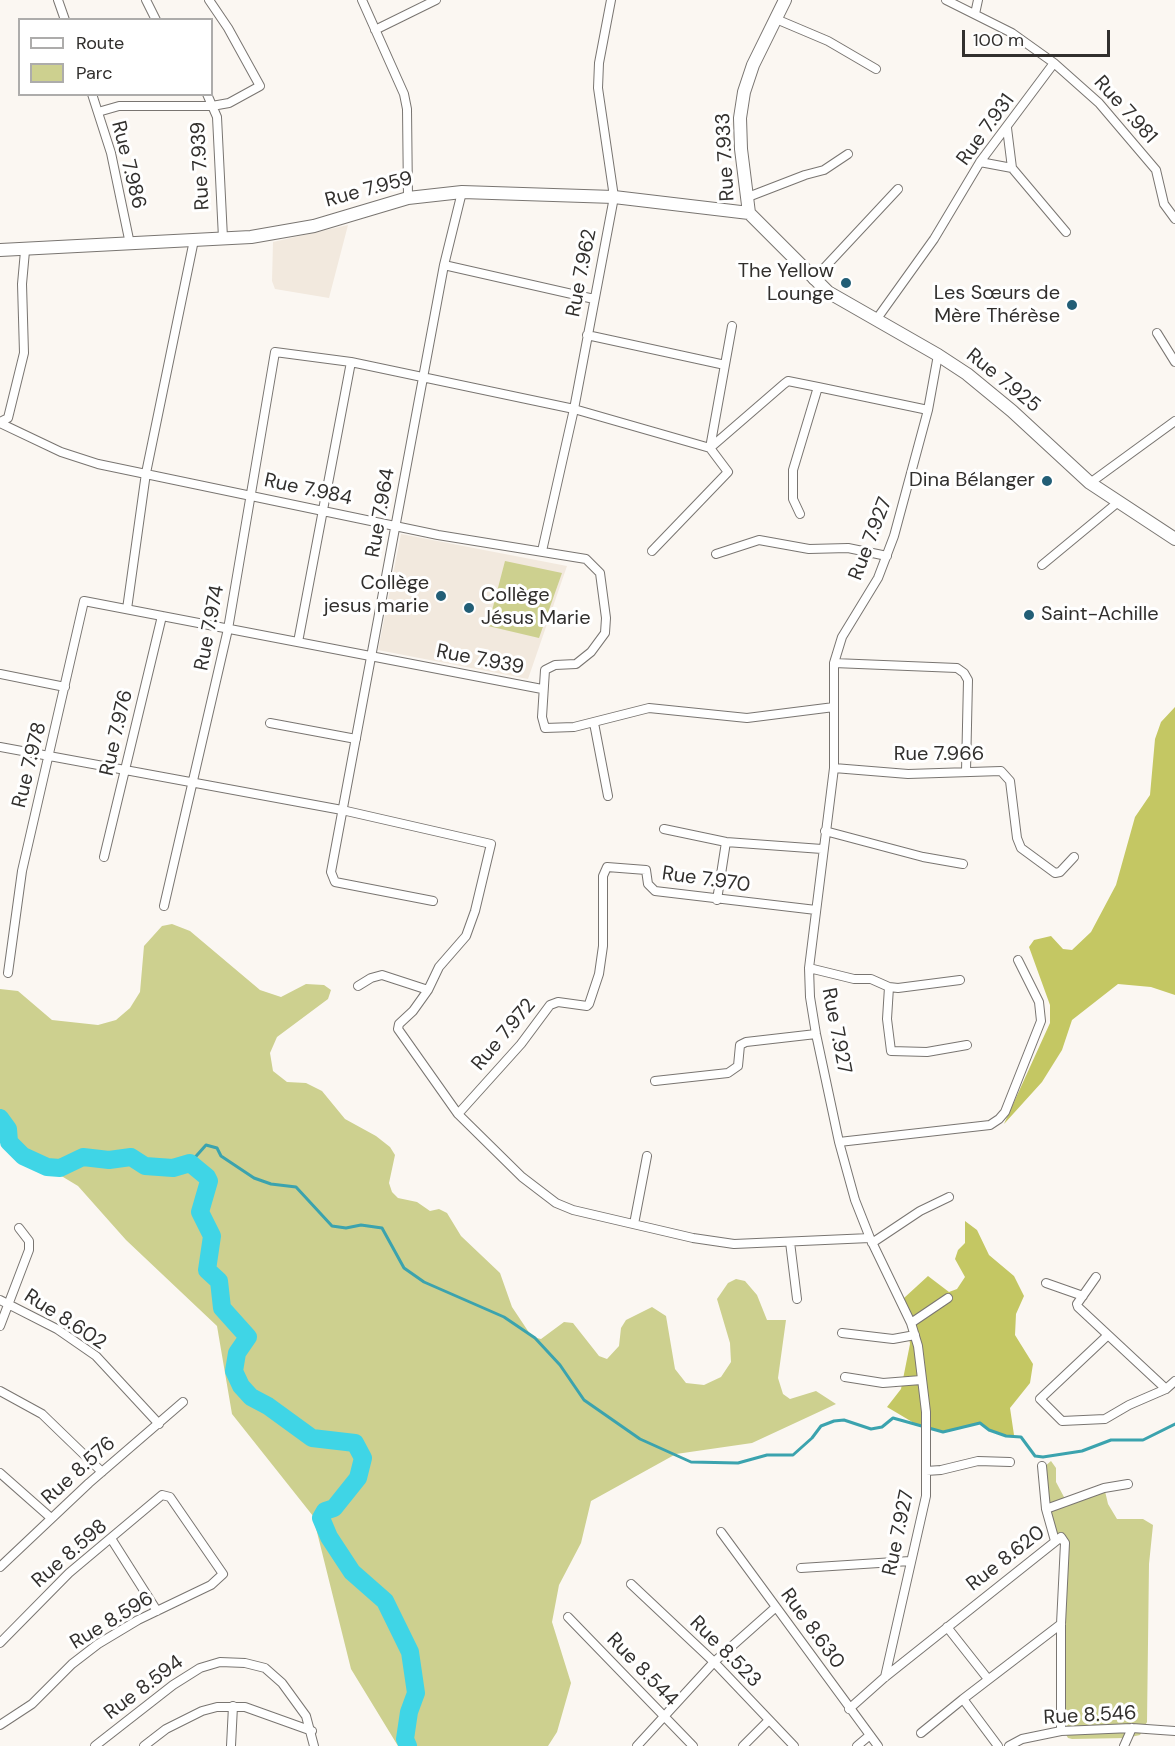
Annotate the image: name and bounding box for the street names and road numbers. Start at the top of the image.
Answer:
street label: Rue 7.981 [1088,71,1162,149]
street label: Rue 7.931 [952,89,1020,171]
street label: Rue 7.933 [712,112,740,202]
street label: Rue 7.986 [105,119,151,211]
street label: Rue 7.939 [187,121,215,211]
street label: Rue 7.959 [323,167,415,213]
street label: Rue 7.962 [562,227,602,319]
street label: Rue 7.925 [961,344,1045,418]
street label: Rue 7.964 [361,467,401,559]
street label: Rue 7.984 [262,469,354,511]
street label: Rue 7.927 [844,494,898,584]
street label: Rue 7.974 [190,583,230,673]
street label: Rue 7.939 [434,640,526,680]
street label: Rue 7.976 [95,688,139,778]
street label: Rue 7.978 [8,720,52,810]
street label: Rue 7.966 [894,743,984,767]
street label: Rue 7.970 [660,862,752,898]
street label: Rue 7.927 [816,986,856,1076]
street label: Rue 7.972 [467,994,541,1076]
street label: Rue 8.602 [19,1285,111,1355]
street label: Rue 8.576 [37,1432,121,1510]
street label: Rue 7.927 [878,1488,920,1578]
street label: Rue 8.598 [27,1515,113,1593]
street label: Rue 8.620 [962,1521,1050,1597]
street label: Rue 8.630 [775,1584,849,1674]
street label: Rue 8.596 [66,1587,158,1655]
street label: Rue 8.523 [684,1611,766,1693]
street label: Rue 8.544 [601,1628,683,1712]
street label: Rue 8.594 [100,1651,188,1725]
street label: Rue 8.546 [1043,1702,1137,1730]

